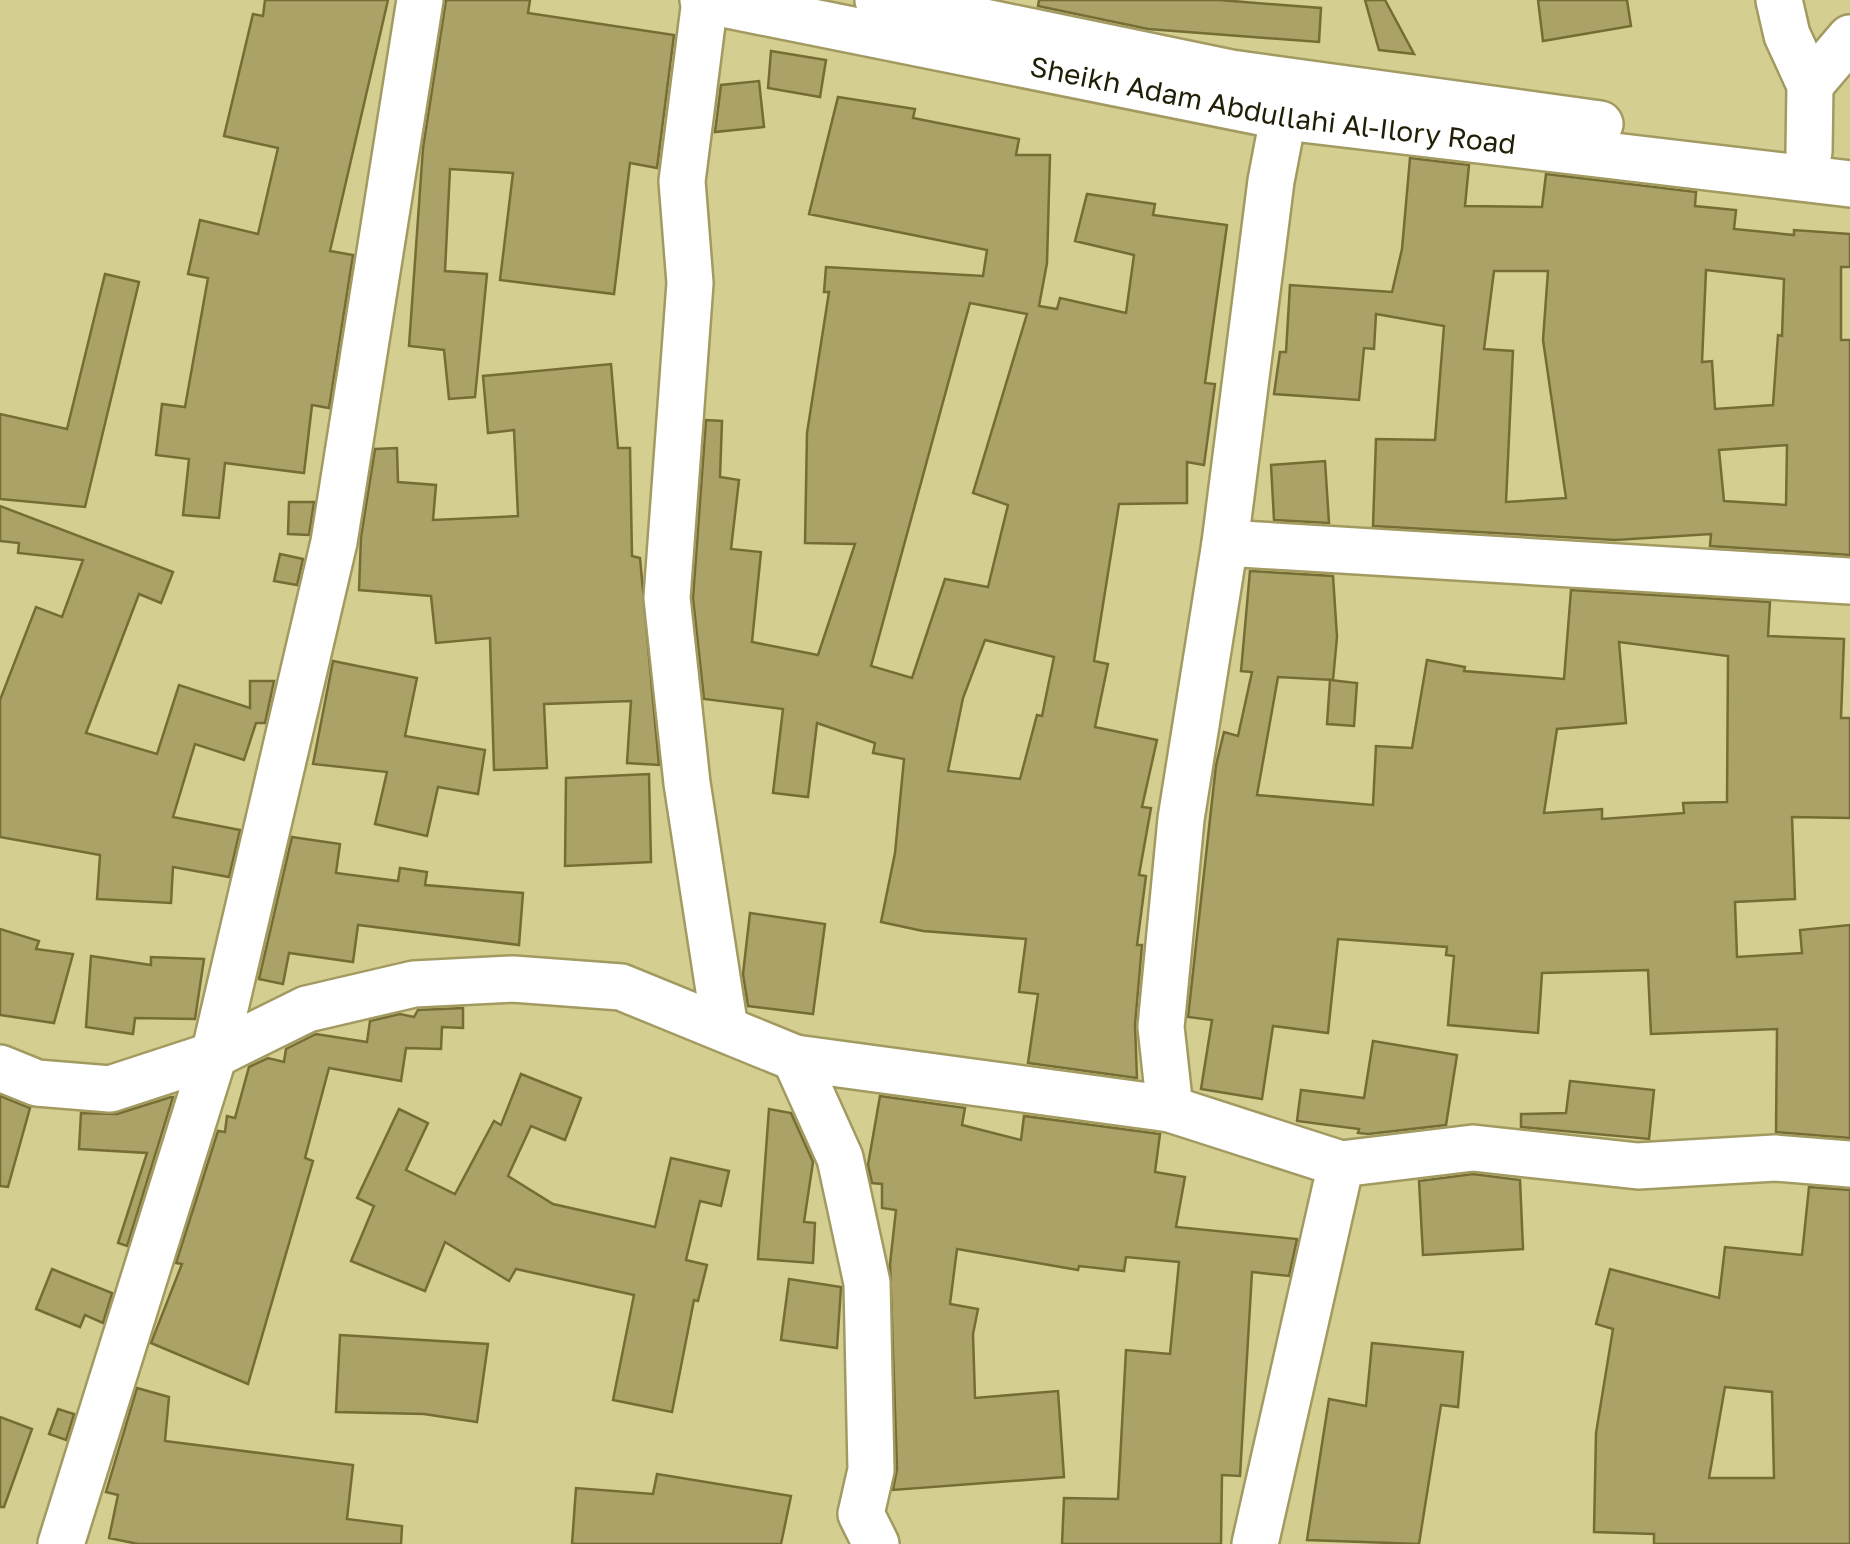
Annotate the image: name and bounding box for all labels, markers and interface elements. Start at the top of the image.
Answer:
street label: Sheikh Adam Abdullahi Al-Ilory Road [1027,49,1518,160]

